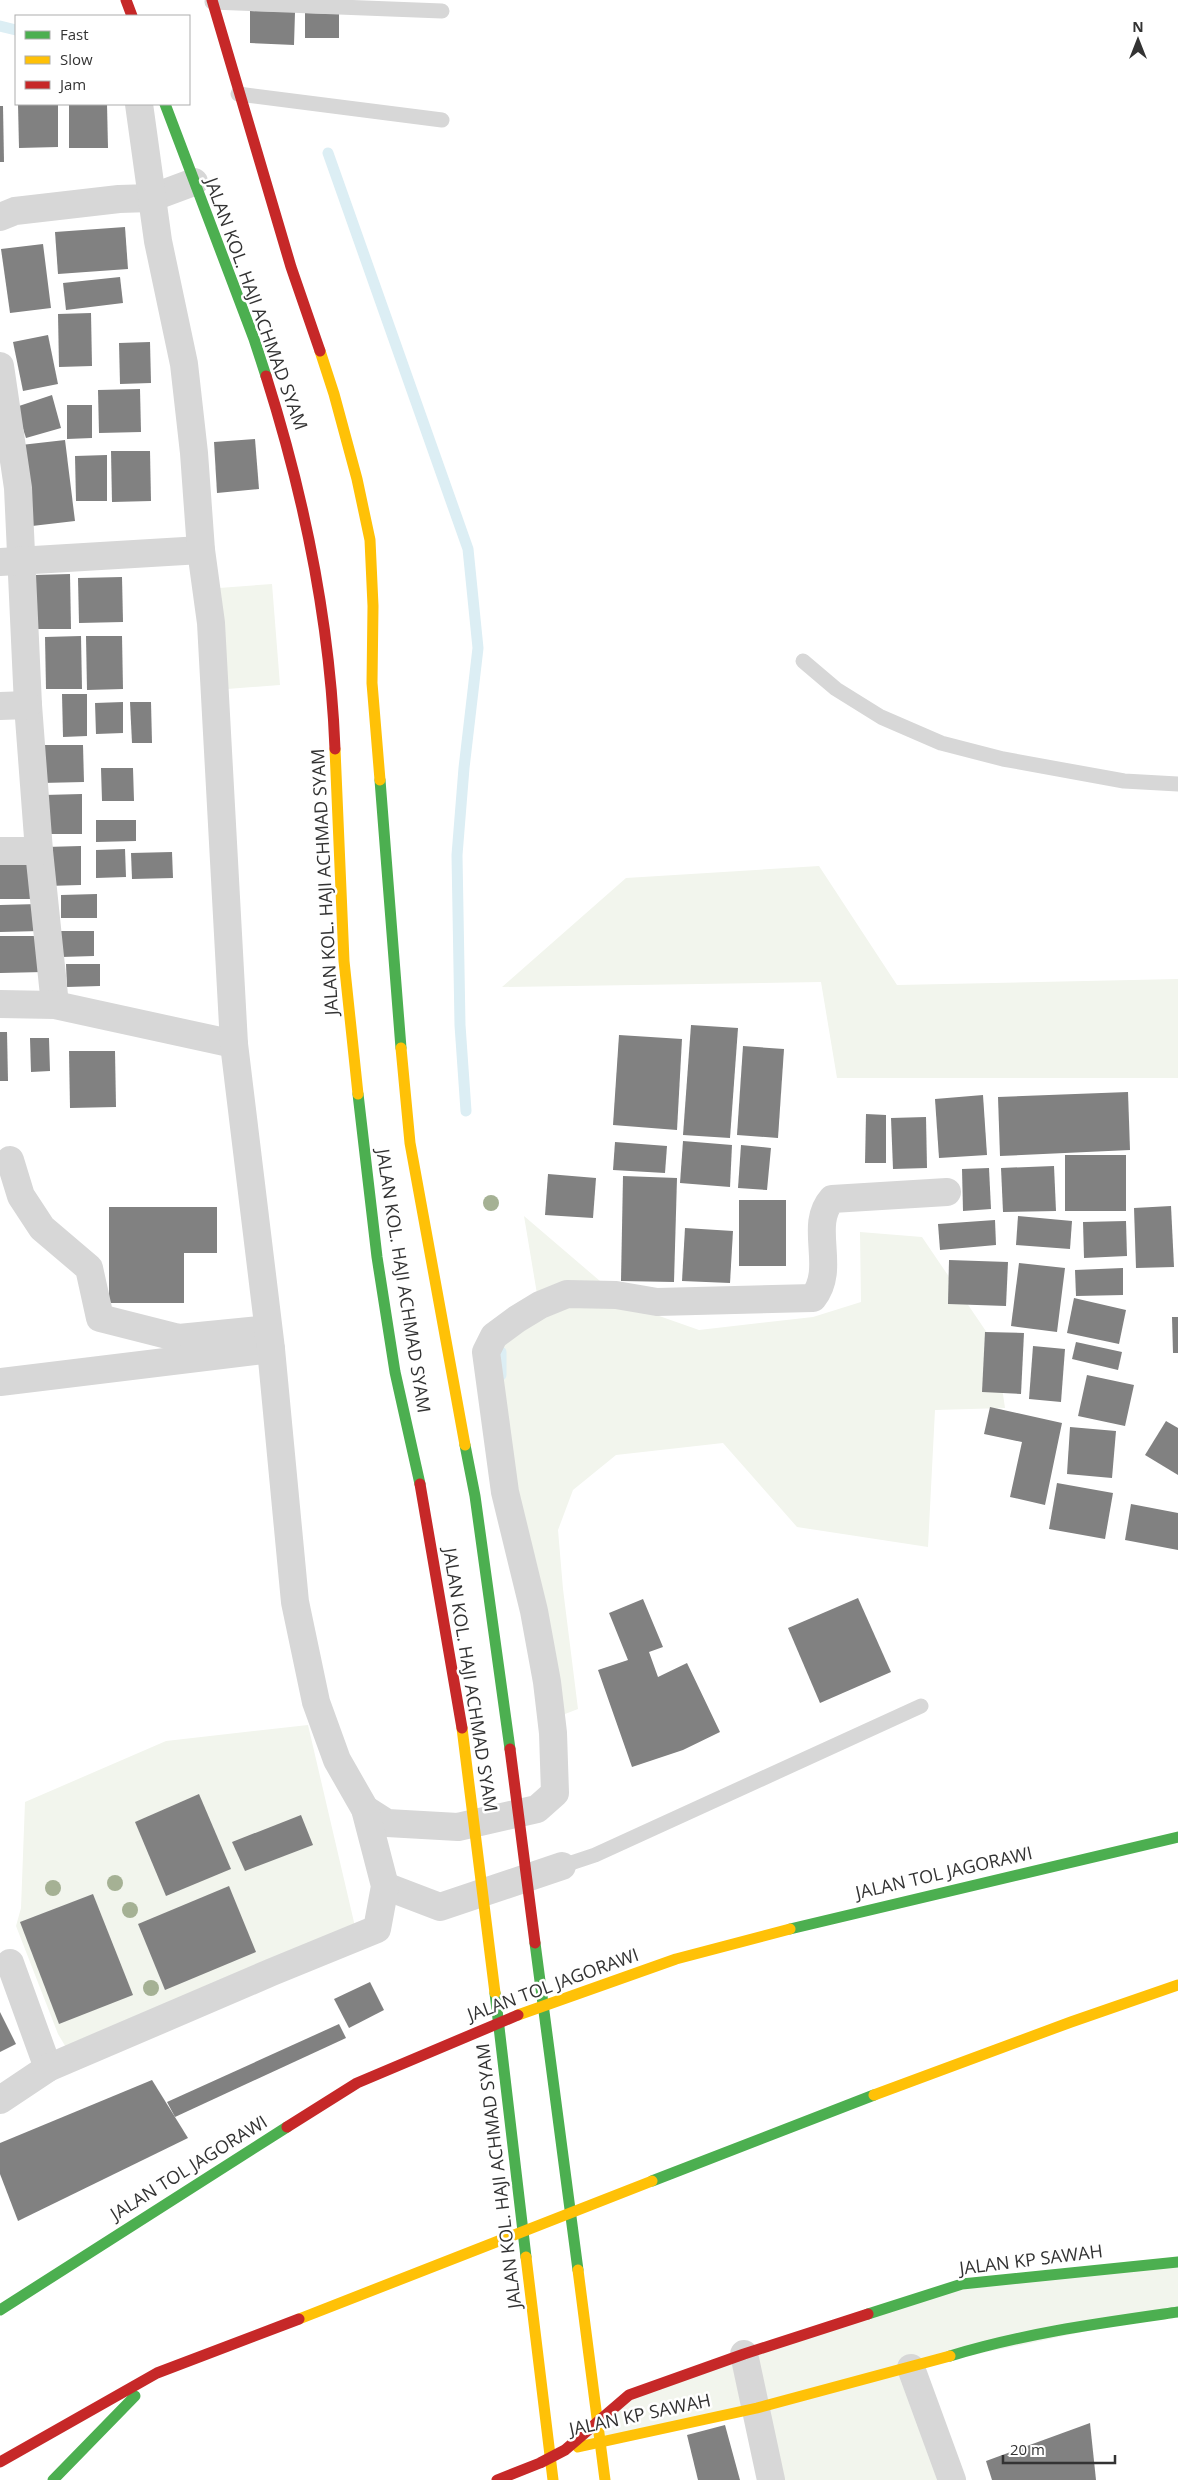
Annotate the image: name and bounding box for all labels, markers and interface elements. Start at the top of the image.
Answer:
legend [15,15,190,105]
north arrow [1113,15,1163,65]
text: N [1132,17,1144,36]
text: Fast [60,24,89,44]
text: Slow [60,49,93,69]
text: Jam [58,74,86,94]
street label: JALAN KOL. HAJI ACHMAD SYAM [199,172,314,433]
street label: JALAN KOL. HAJI ACHMAD SYAM [305,748,343,1018]
street label: JALAN KOL. HAJI ACHMAD SYAM [371,1145,437,1415]
street label: JALAN KOL. HAJI ACHMAD SYAM [438,1544,504,1814]
street label: JALAN TOL JAGORAWI [851,1840,1034,1904]
street label: JALAN TOL JAGORAWI [462,1942,642,2027]
street label: JALAN KOL. HAJI ACHMAD SYAM [470,2042,526,2312]
street label: JALAN TOL JAGORAWI [104,2109,271,2226]
street label: JALAN KP SAWAH [956,2238,1104,2280]
street label: JALAN KP SAWAH [565,2387,713,2441]
scale bar [1003,2432,1116,2464]
text: 20 m [1010,2439,1045,2459]

